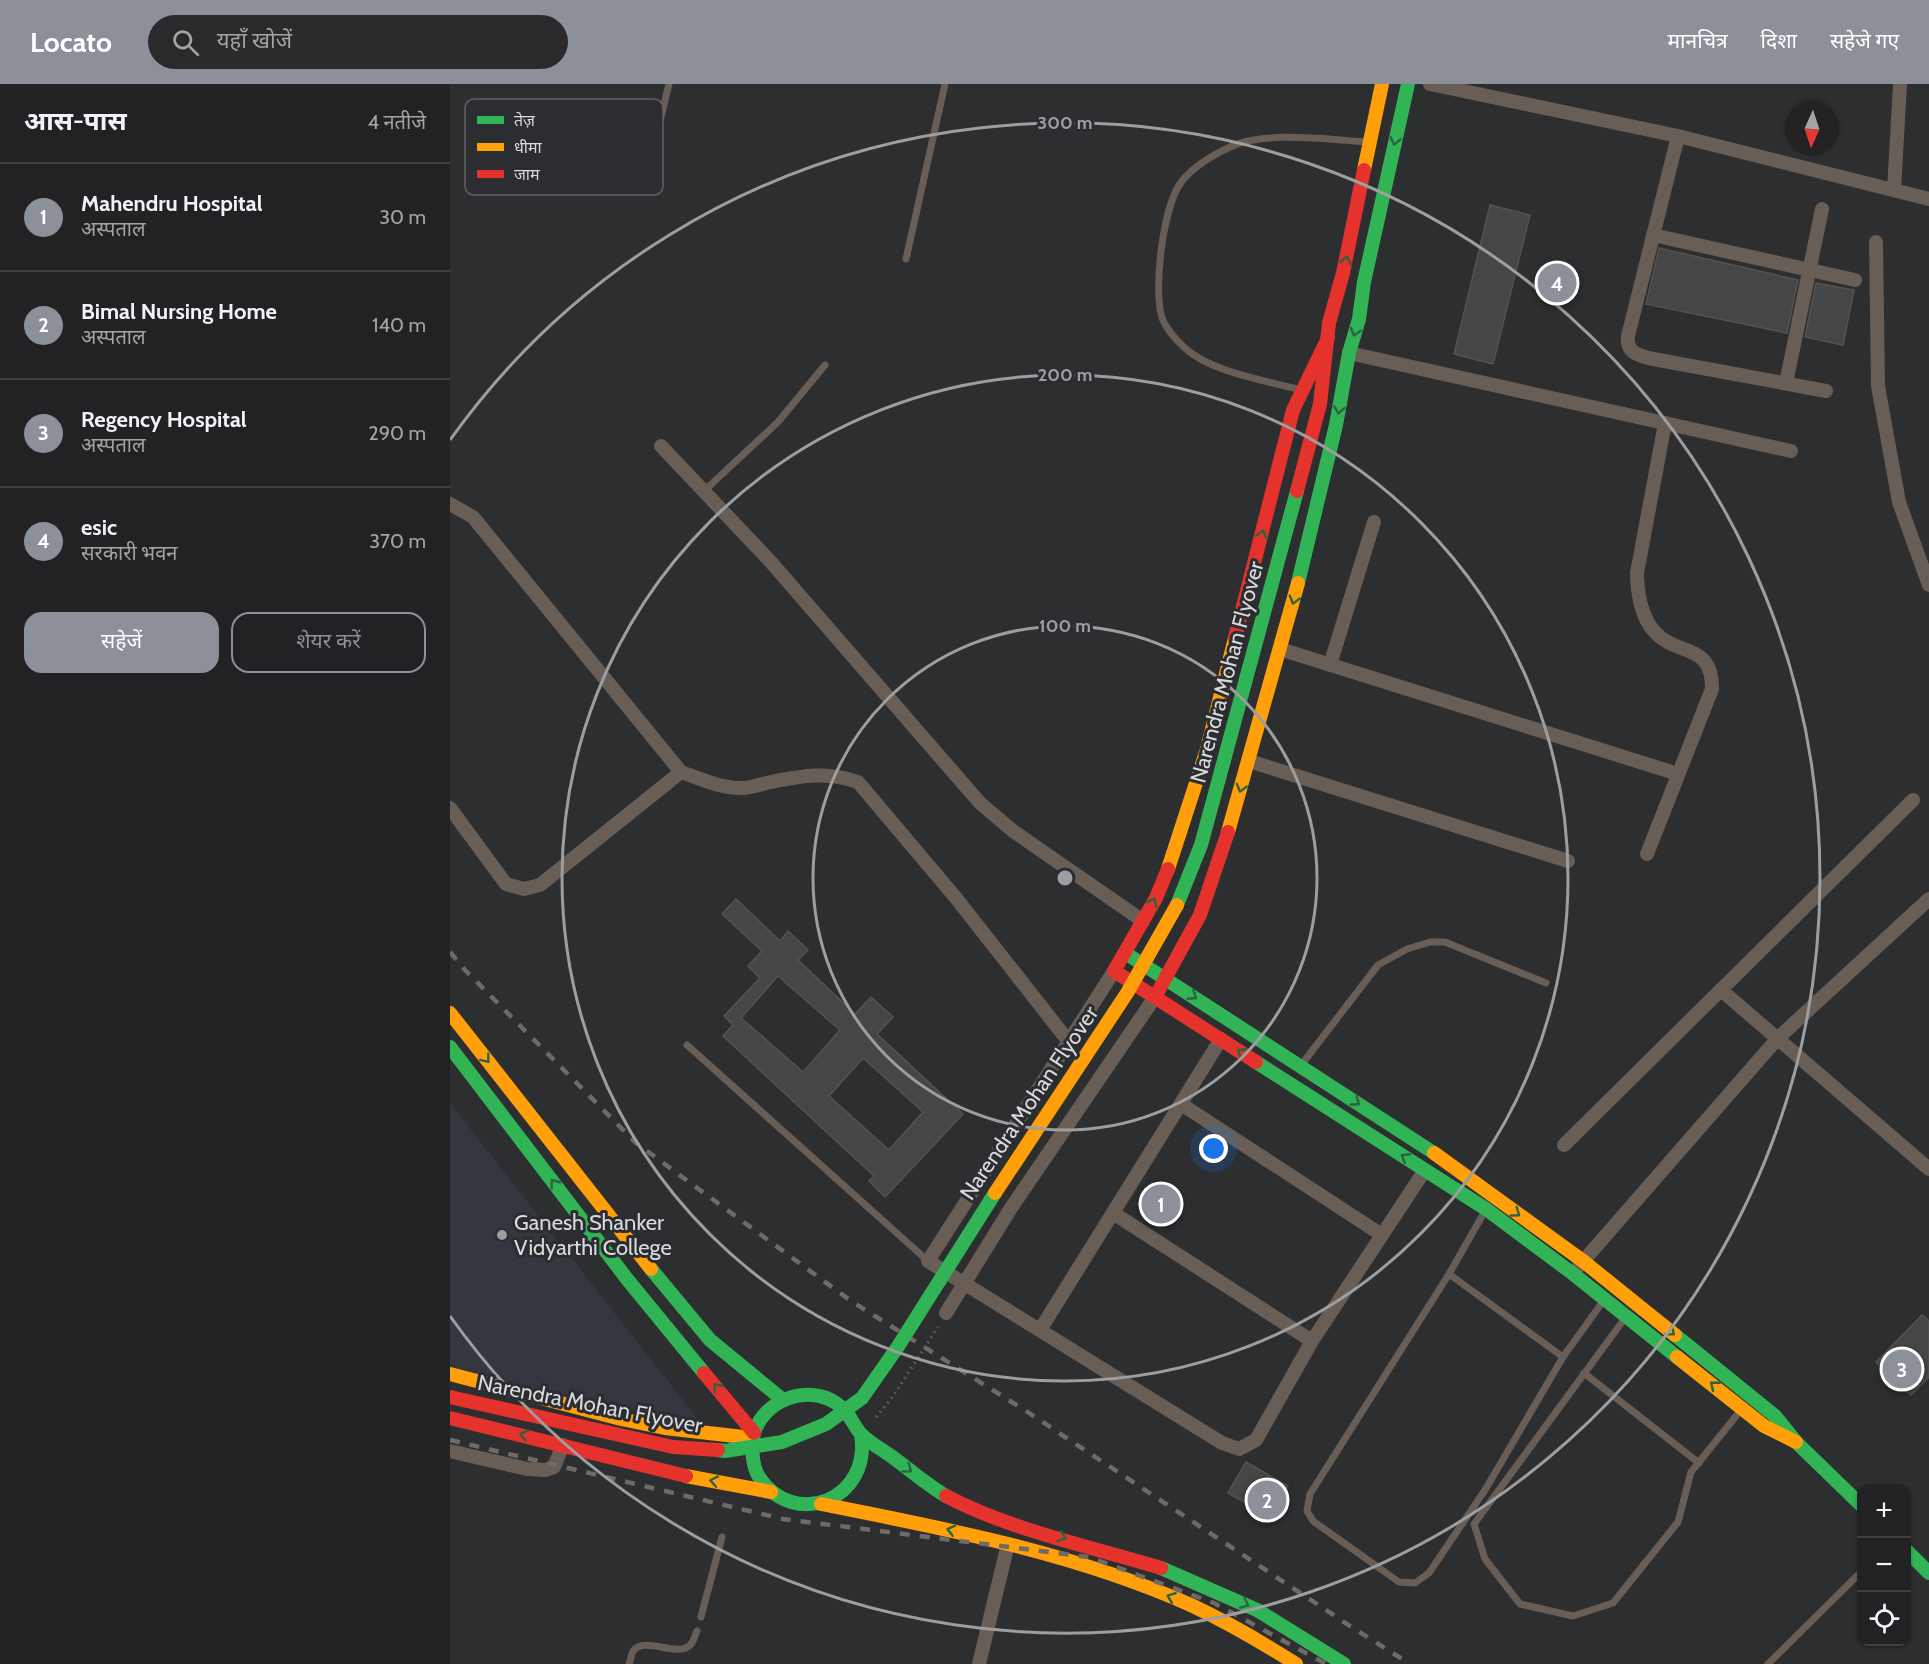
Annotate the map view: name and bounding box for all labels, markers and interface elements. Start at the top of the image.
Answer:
search box [148,15,568,69]
text: Locato [30,25,112,59]
icon: search [169,26,202,59]
text: यहाँ खोजें [217,27,292,54]
text: मानचित्र [1668,28,1728,53]
text: दिशा [1761,28,1797,53]
text: सहेजे गए [1830,28,1899,53]
legend [465,99,663,195]
north arrow [1785,102,1839,156]
text: आस-पास [24,105,127,137]
text: 4 नतीजे [367,110,426,134]
text: तेज़ [514,111,536,130]
text: 300 m [1038,112,1092,134]
one-way arrow [1390,136,1403,146]
text: धीमा [514,138,543,157]
text: जाम [514,165,540,184]
text: Mahendru Hospital [81,190,262,217]
text: 1 [40,205,47,229]
text: 30 m [379,205,426,229]
text: अस्पताल [81,217,146,241]
one-way arrow [1339,256,1352,266]
pin: 4 [1538,260,1576,306]
text: Bimal Nursing Home [81,298,277,325]
text: 2 [38,313,49,337]
text: 140 m [372,313,426,337]
text: अस्पताल [81,325,146,349]
one-way arrow [1350,326,1362,337]
text: 200 m [1038,364,1092,386]
text: Regency Hospital [81,406,247,433]
one-way arrow [1333,406,1345,415]
text: 3 [38,421,49,445]
text: 290 m [368,421,426,445]
text: अस्पताल [81,433,146,457]
text: esic [81,514,117,541]
text: 4 [37,529,50,553]
text: 370 m [369,529,426,553]
one-way arrow [1255,529,1267,540]
text: सरकारी भवन [81,541,177,565]
street label: Narendra Mohan Flyover [1184,558,1270,786]
one-way arrow [1288,595,1301,605]
button: सहेजें [24,612,219,673]
button: शेयर करें [231,612,426,673]
text: 100 m [1039,615,1091,637]
one-way arrow [1236,782,1248,793]
centre of rings [1055,868,1075,888]
one-way arrow [1146,897,1158,908]
one-way arrow [1186,988,1197,999]
street label: Narendra Mohan Flyover [954,1001,1104,1205]
one-way arrow [1237,1048,1248,1059]
one-way arrow [479,1053,490,1064]
one-way arrow [1349,1095,1360,1106]
your location [1199,1134,1228,1163]
one-way arrow [1401,1153,1411,1165]
one-way arrow [550,1178,561,1189]
pin: 1 [1142,1182,1180,1226]
one-way arrow [1510,1206,1521,1217]
place label: Ganesh Shanker Vidyarthi College [514,1209,672,1261]
marker: Ganesh Shanker Vidyarthi College [495,1228,509,1242]
one-way arrow [1664,1324,1675,1335]
pin: 3 [1882,1346,1922,1392]
street label: Narendra Mohan Flyover [475,1369,705,1439]
one-way arrow [1709,1382,1720,1393]
one-way arrow [714,1383,725,1394]
one-way arrow [520,1430,530,1443]
one-way arrow [901,1461,912,1472]
one-way arrow [709,1475,719,1488]
pin: 2 [1248,1478,1286,1522]
map controls [1857,1484,1911,1646]
button: + [1857,1484,1911,1538]
one-way arrow [946,1524,956,1537]
one-way arrow [1057,1530,1067,1543]
button: − [1857,1538,1911,1592]
one-way arrow [1166,1592,1177,1604]
button: locate [1857,1592,1911,1646]
one-way arrow [1239,1597,1250,1609]

